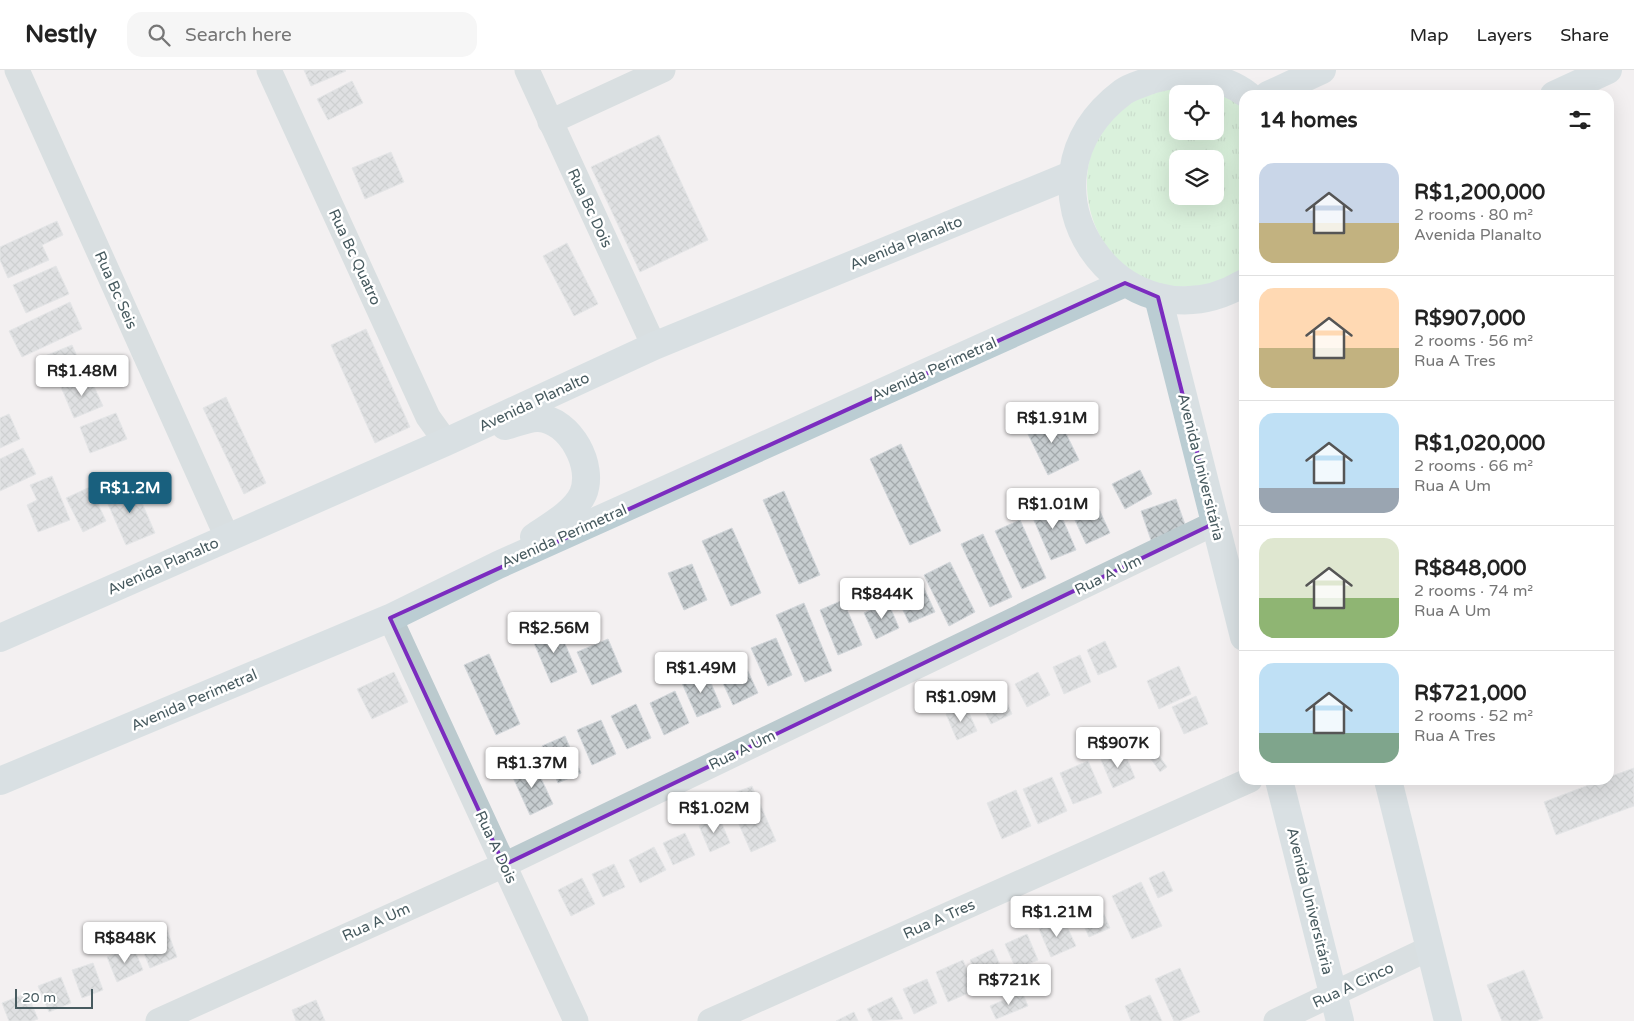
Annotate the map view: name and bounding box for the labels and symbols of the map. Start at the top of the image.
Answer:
street label: Rua Bc Dois [564,165,616,251]
street label: Rua Bc Quatro [325,206,385,308]
street label: Avenida Planalto [847,212,965,274]
street label: Rua Bc Seis [91,248,141,332]
street label: Avenida Perimetral [868,333,1000,405]
pin: R$1.48M [36,354,128,397]
street label: Avenida Planalto [476,369,592,435]
street label: Avenida Universitária [1174,392,1228,542]
pin: R$1.91M [1006,402,1098,444]
pin: R$1.2M [89,472,171,514]
pin: R$1.01M [1007,488,1099,530]
street label: Avenida Perimetral [498,500,630,572]
street label: Avenida Planalto [105,533,221,599]
street label: Rua A Um [1072,551,1144,599]
pin: R$844K [841,578,923,620]
pin: R$2.56M [508,612,600,654]
pin: R$1.49M [655,652,747,694]
street label: Avenida Perimetral [128,665,260,735]
pin: R$1.09M [915,680,1007,723]
street label: Rua A Um [706,726,778,774]
pin: R$907K [1077,726,1159,769]
pin: R$1.37M [486,746,578,789]
pin: R$1.02M [668,792,760,834]
street label: Rua A Dois [471,808,521,886]
street label: Avenida Universitária [1283,826,1337,976]
street label: Rua A Tres [900,895,978,943]
pin: R$1.21M [1011,896,1103,938]
street label: Rua A Um [339,899,413,945]
pin: R$848K [84,922,166,964]
street label: Rua A Cinco [1310,958,1396,1012]
pin: R$721K [968,964,1050,1006]
scale bar [15,986,92,1009]

